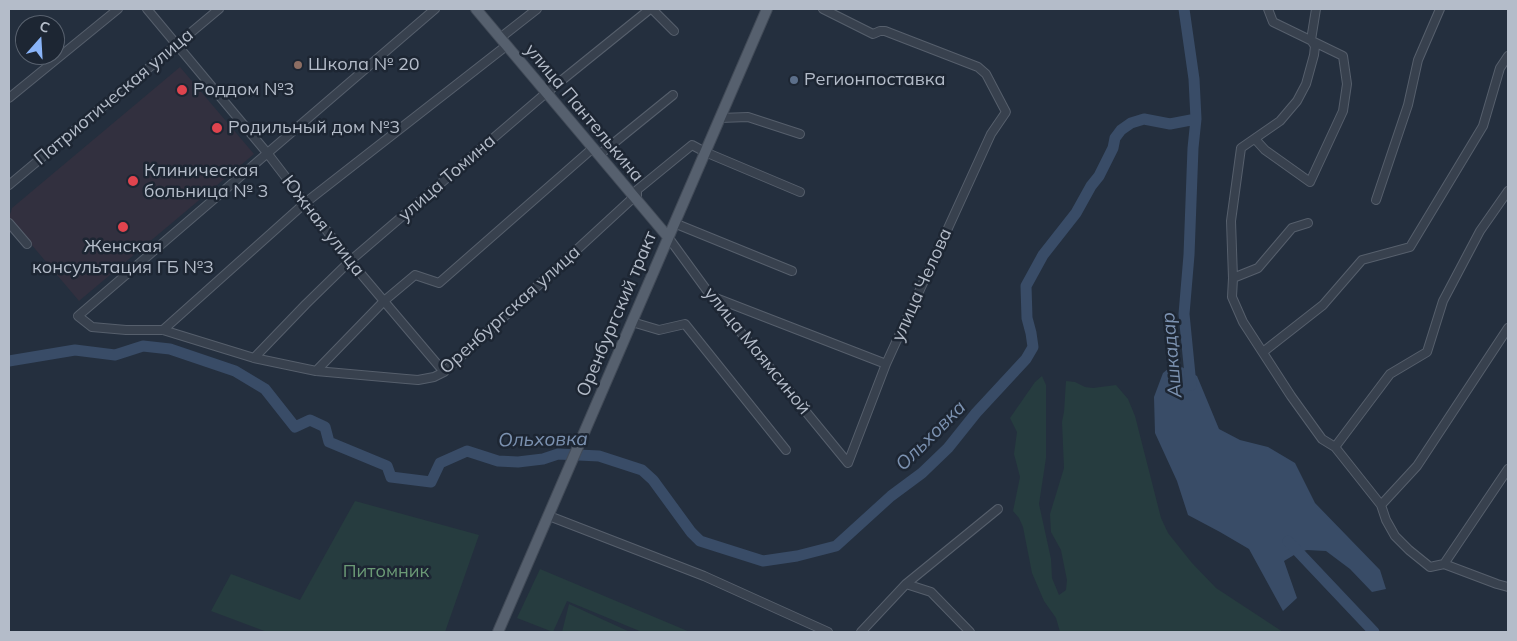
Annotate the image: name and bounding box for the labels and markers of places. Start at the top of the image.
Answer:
place label: Школа № 20 [308,54,420,76]
marker: Школа № 20 [292,59,304,71]
place label: Регионпоставка [804,69,945,91]
marker: Регионпоставка [788,74,800,86]
place label: Роддом №3 [193,79,294,101]
marker: Роддом №3 [175,83,189,97]
place label: Родильный дом №3 [228,117,400,139]
marker: Родильный дом №3 [210,121,224,135]
place label: Клиническая больница № 3 [144,160,268,202]
marker: Клиническая больница № 3 [126,174,140,188]
marker: Женская консультация ГБ №3 [116,220,130,234]
place label: Женская консультация ГБ №3 [32,236,214,278]

